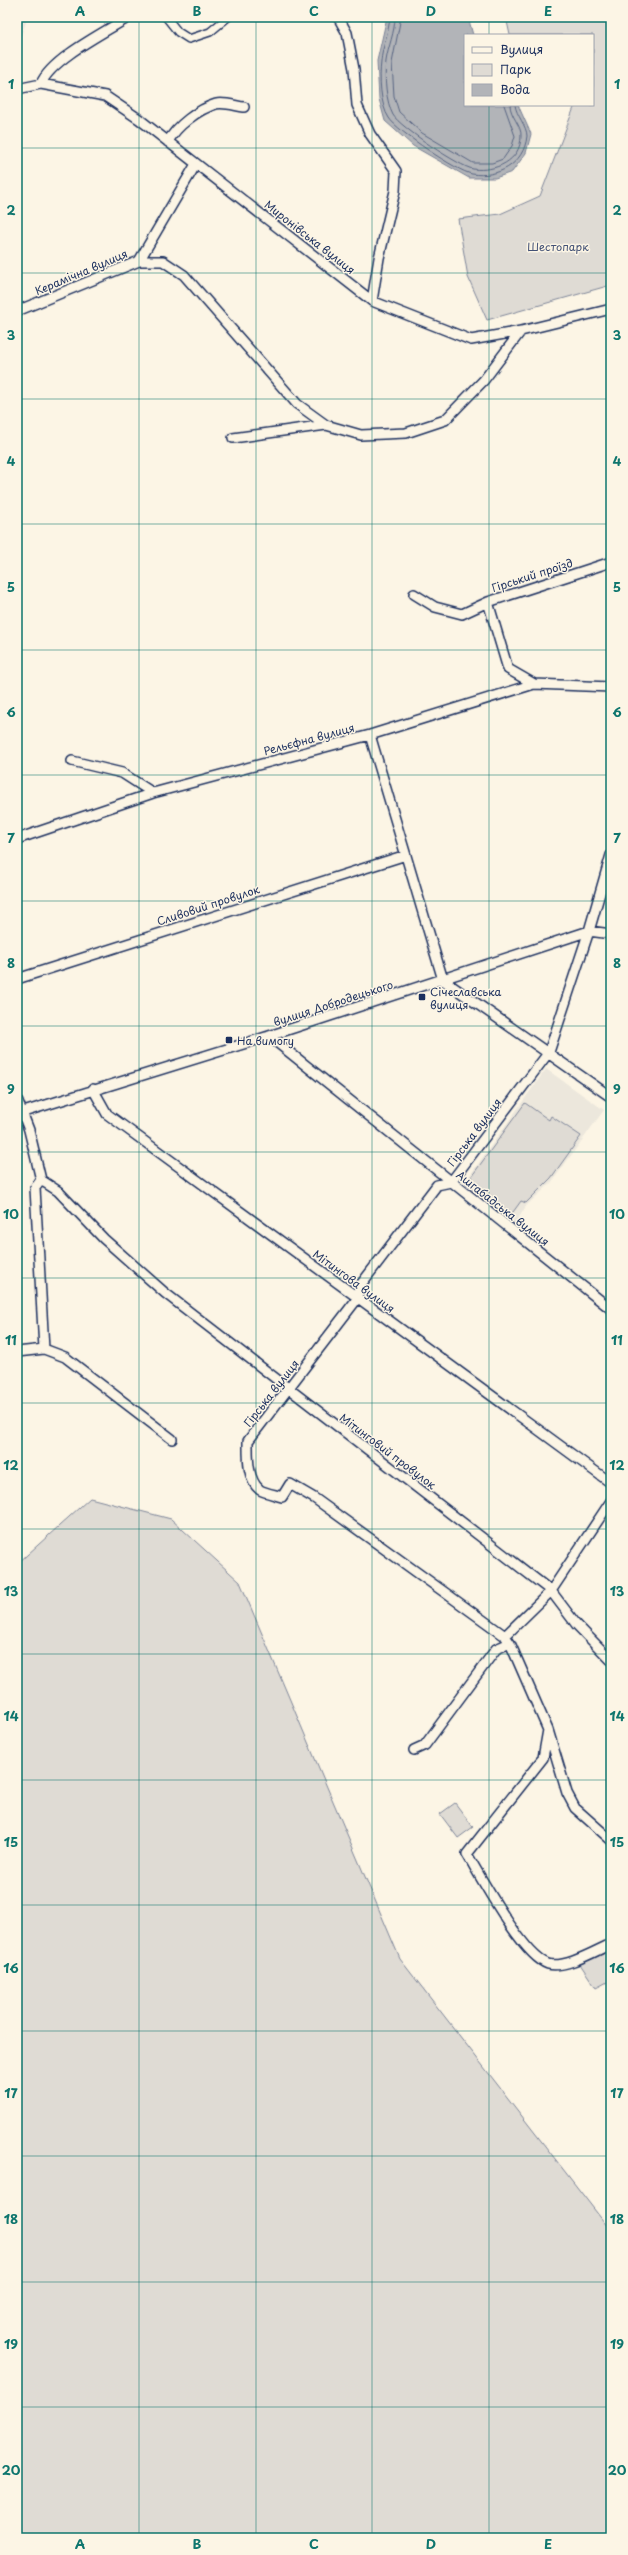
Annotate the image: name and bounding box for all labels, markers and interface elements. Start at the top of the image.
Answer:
text: A [75,1,85,20]
text: B [193,1,202,20]
text: C [309,1,319,20]
text: D [426,1,436,20]
text: E [544,1,552,20]
legend [464,34,594,106]
text: Вулиця [500,40,543,58]
text: Парк [500,60,532,78]
text: 1 [8,74,14,93]
text: 1 [614,74,620,93]
text: Вода [500,80,530,98]
street label: Миронівська вулиця [261,196,359,278]
text: 2 [6,200,16,219]
text: 2 [612,200,622,219]
park label: Шестопарк [527,238,589,255]
street label: Керамічна вулиця [32,245,130,299]
text: 3 [7,325,16,344]
text: 3 [613,325,622,344]
text: 4 [7,451,16,470]
text: 4 [613,451,622,470]
street label: Гірський проїзд [489,554,575,596]
text: 5 [7,577,15,596]
text: 5 [613,577,621,596]
text: 6 [6,702,16,721]
text: 6 [612,702,622,721]
street label: Рельєфна вулиця [262,719,356,759]
text: 7 [7,828,15,847]
text: 7 [613,828,621,847]
street label: Сливовий провулок [154,880,262,930]
text: 8 [7,953,15,972]
text: 8 [613,953,621,972]
street label: вулиця Добродецького [271,976,395,1030]
place label: Січеславська вулиця [430,983,502,1013]
marker: Січеславська вулиця [417,992,427,1002]
place label: На вимогу [237,1032,294,1049]
marker: На вимогу [224,1035,234,1045]
text: 9 [7,1079,15,1098]
text: 9 [613,1079,621,1098]
street label: Гірська вулиця [443,1094,505,1170]
street label: Ашгабадська вулиця [453,1166,553,1250]
text: 10 [3,1204,19,1223]
text: 10 [609,1204,625,1223]
street label: Мітингова вулиця [309,1245,399,1317]
text: 11 [5,1330,17,1349]
text: 11 [611,1330,623,1349]
street label: Гірська вулиця [239,1356,303,1430]
street label: Мітинговий провулок [336,1409,440,1493]
text: 12 [3,1455,19,1474]
text: 12 [609,1455,625,1474]
text: 13 [4,1581,19,1600]
text: 13 [610,1581,625,1600]
text: 14 [3,1706,19,1725]
text: 14 [609,1706,625,1725]
text: 15 [4,1832,18,1851]
text: 15 [610,1832,624,1851]
text: 16 [3,1958,19,1977]
text: 16 [609,1958,625,1977]
text: 17 [4,2083,18,2102]
text: 17 [610,2083,624,2102]
text: 18 [4,2209,18,2228]
text: 18 [610,2209,624,2228]
text: 19 [4,2334,18,2353]
text: 19 [610,2334,624,2353]
text: 20 [2,2460,21,2479]
text: 20 [608,2460,627,2479]
text: A [75,2534,85,2553]
text: B [193,2534,202,2553]
text: C [309,2534,319,2553]
text: D [426,2534,436,2553]
text: E [544,2534,552,2553]

